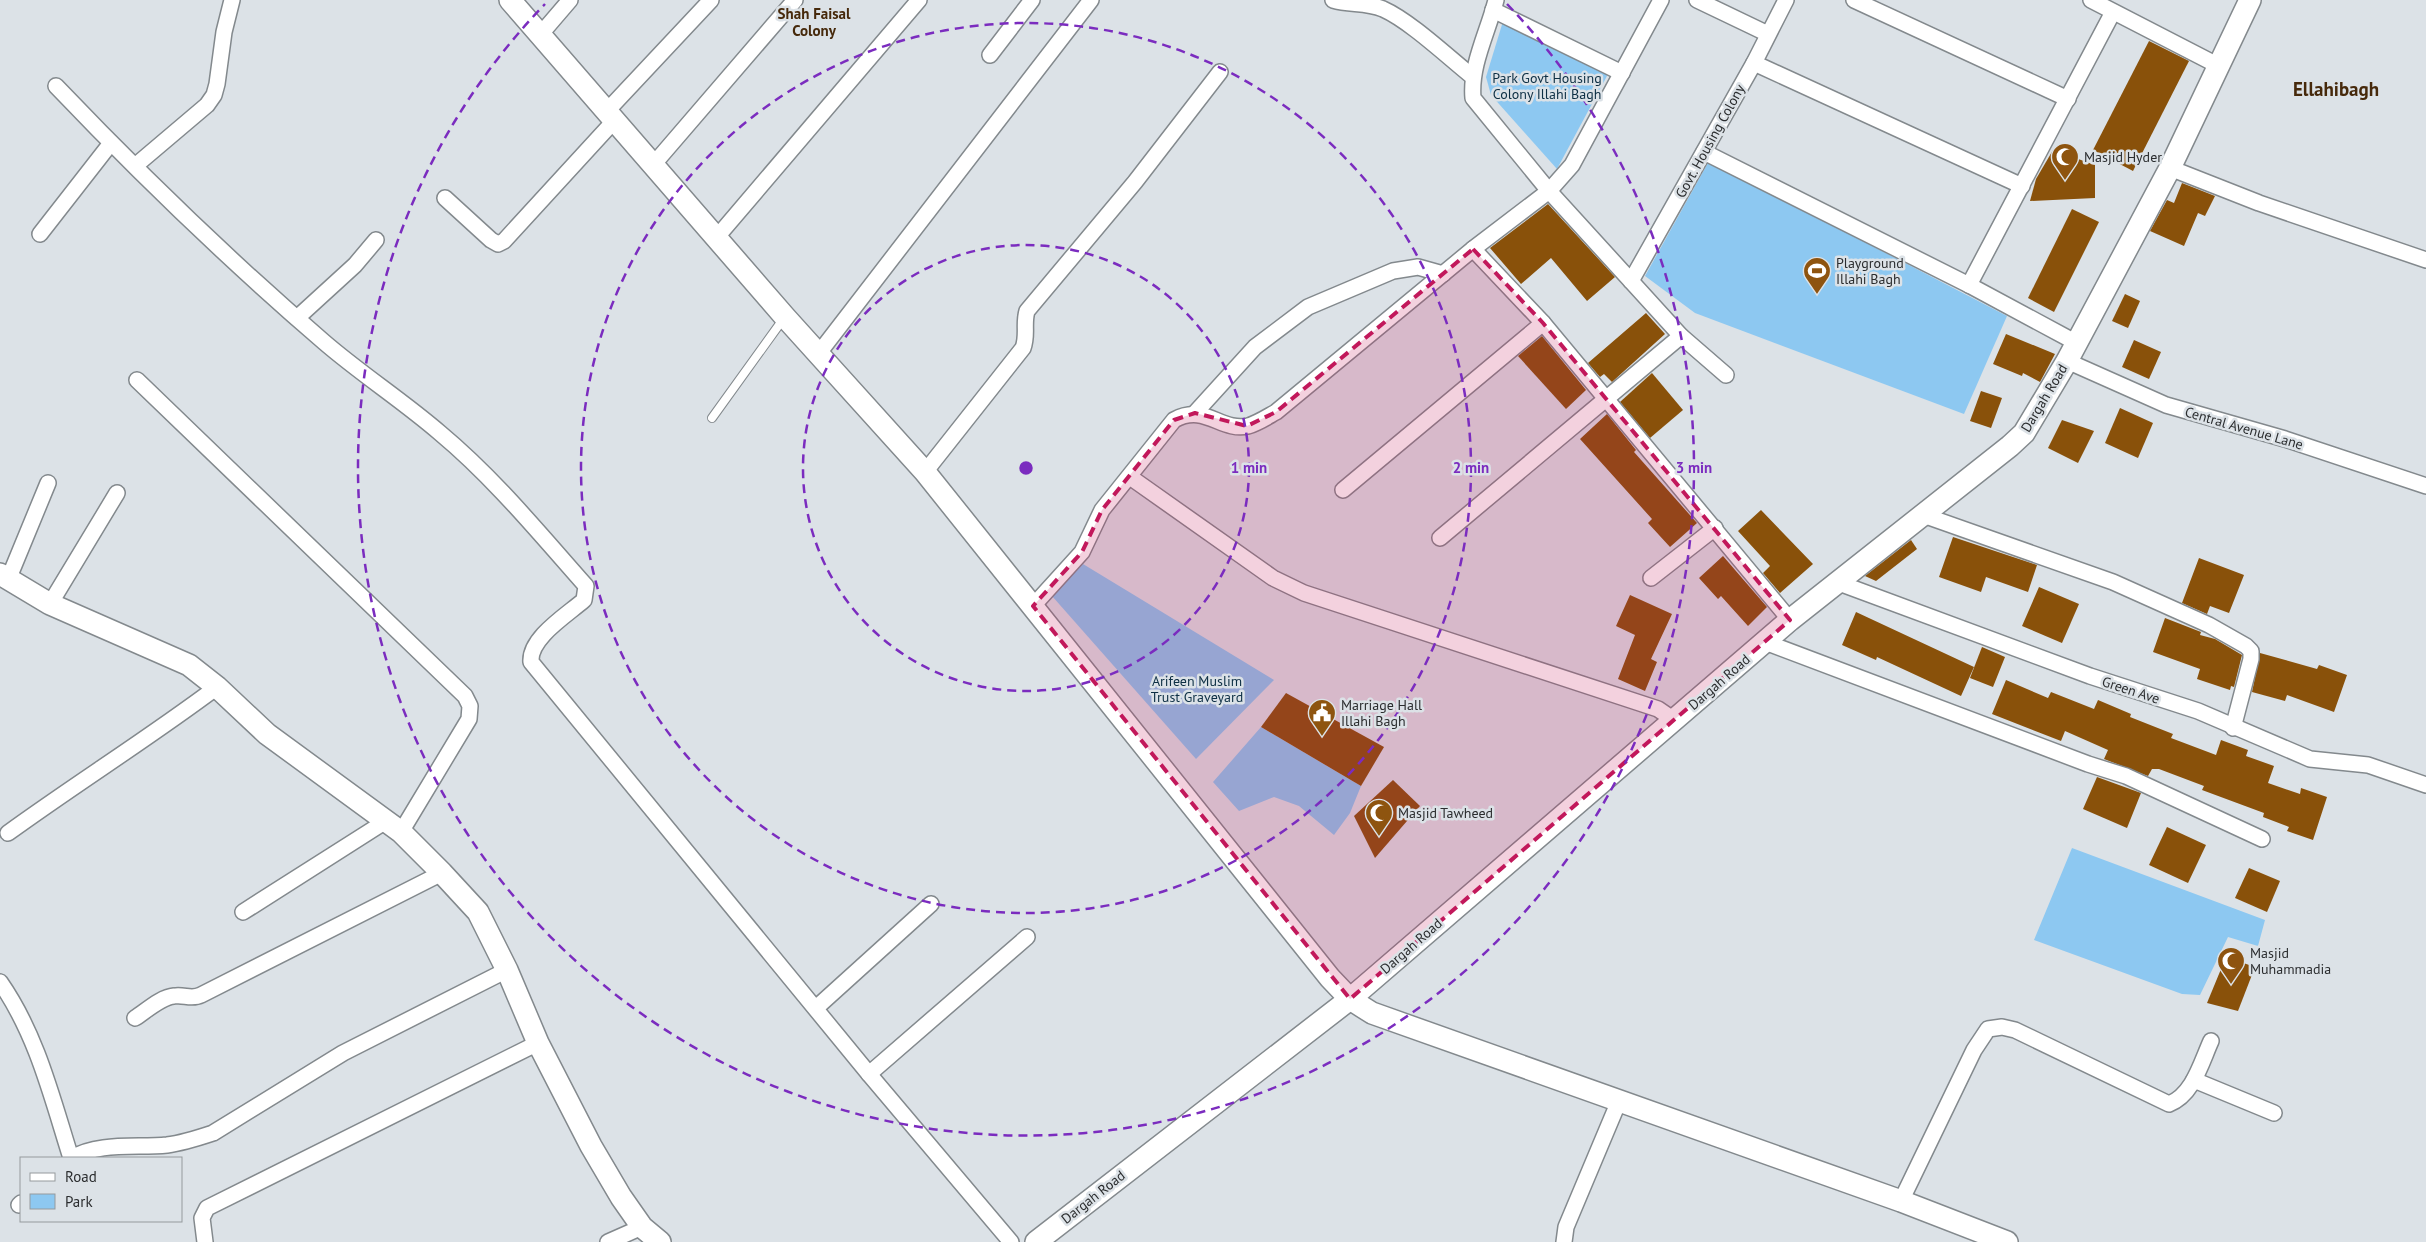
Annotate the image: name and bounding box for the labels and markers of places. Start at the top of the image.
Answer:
mosque icon: Masjid Hyder [2050,142,2080,181]
place label: Masjid Hyder [2084,148,2162,166]
place label: Playground Illahi Bagh [1836,254,1904,288]
sports icon: Playground Illahi Bagh [1802,256,1832,295]
centre of rings [1017,459,1035,477]
place label: Marriage Hall Illahi Bagh [1341,696,1422,730]
public building icon: Marriage Hall Illahi Bagh [1307,698,1337,737]
mosque icon: Masjid Tawheed [1364,798,1394,837]
place label: Masjid Tawheed [1398,804,1493,822]
place label: Masjid Muhammadia [2250,944,2331,978]
mosque icon: Masjid Muhammadia [2216,946,2246,985]

